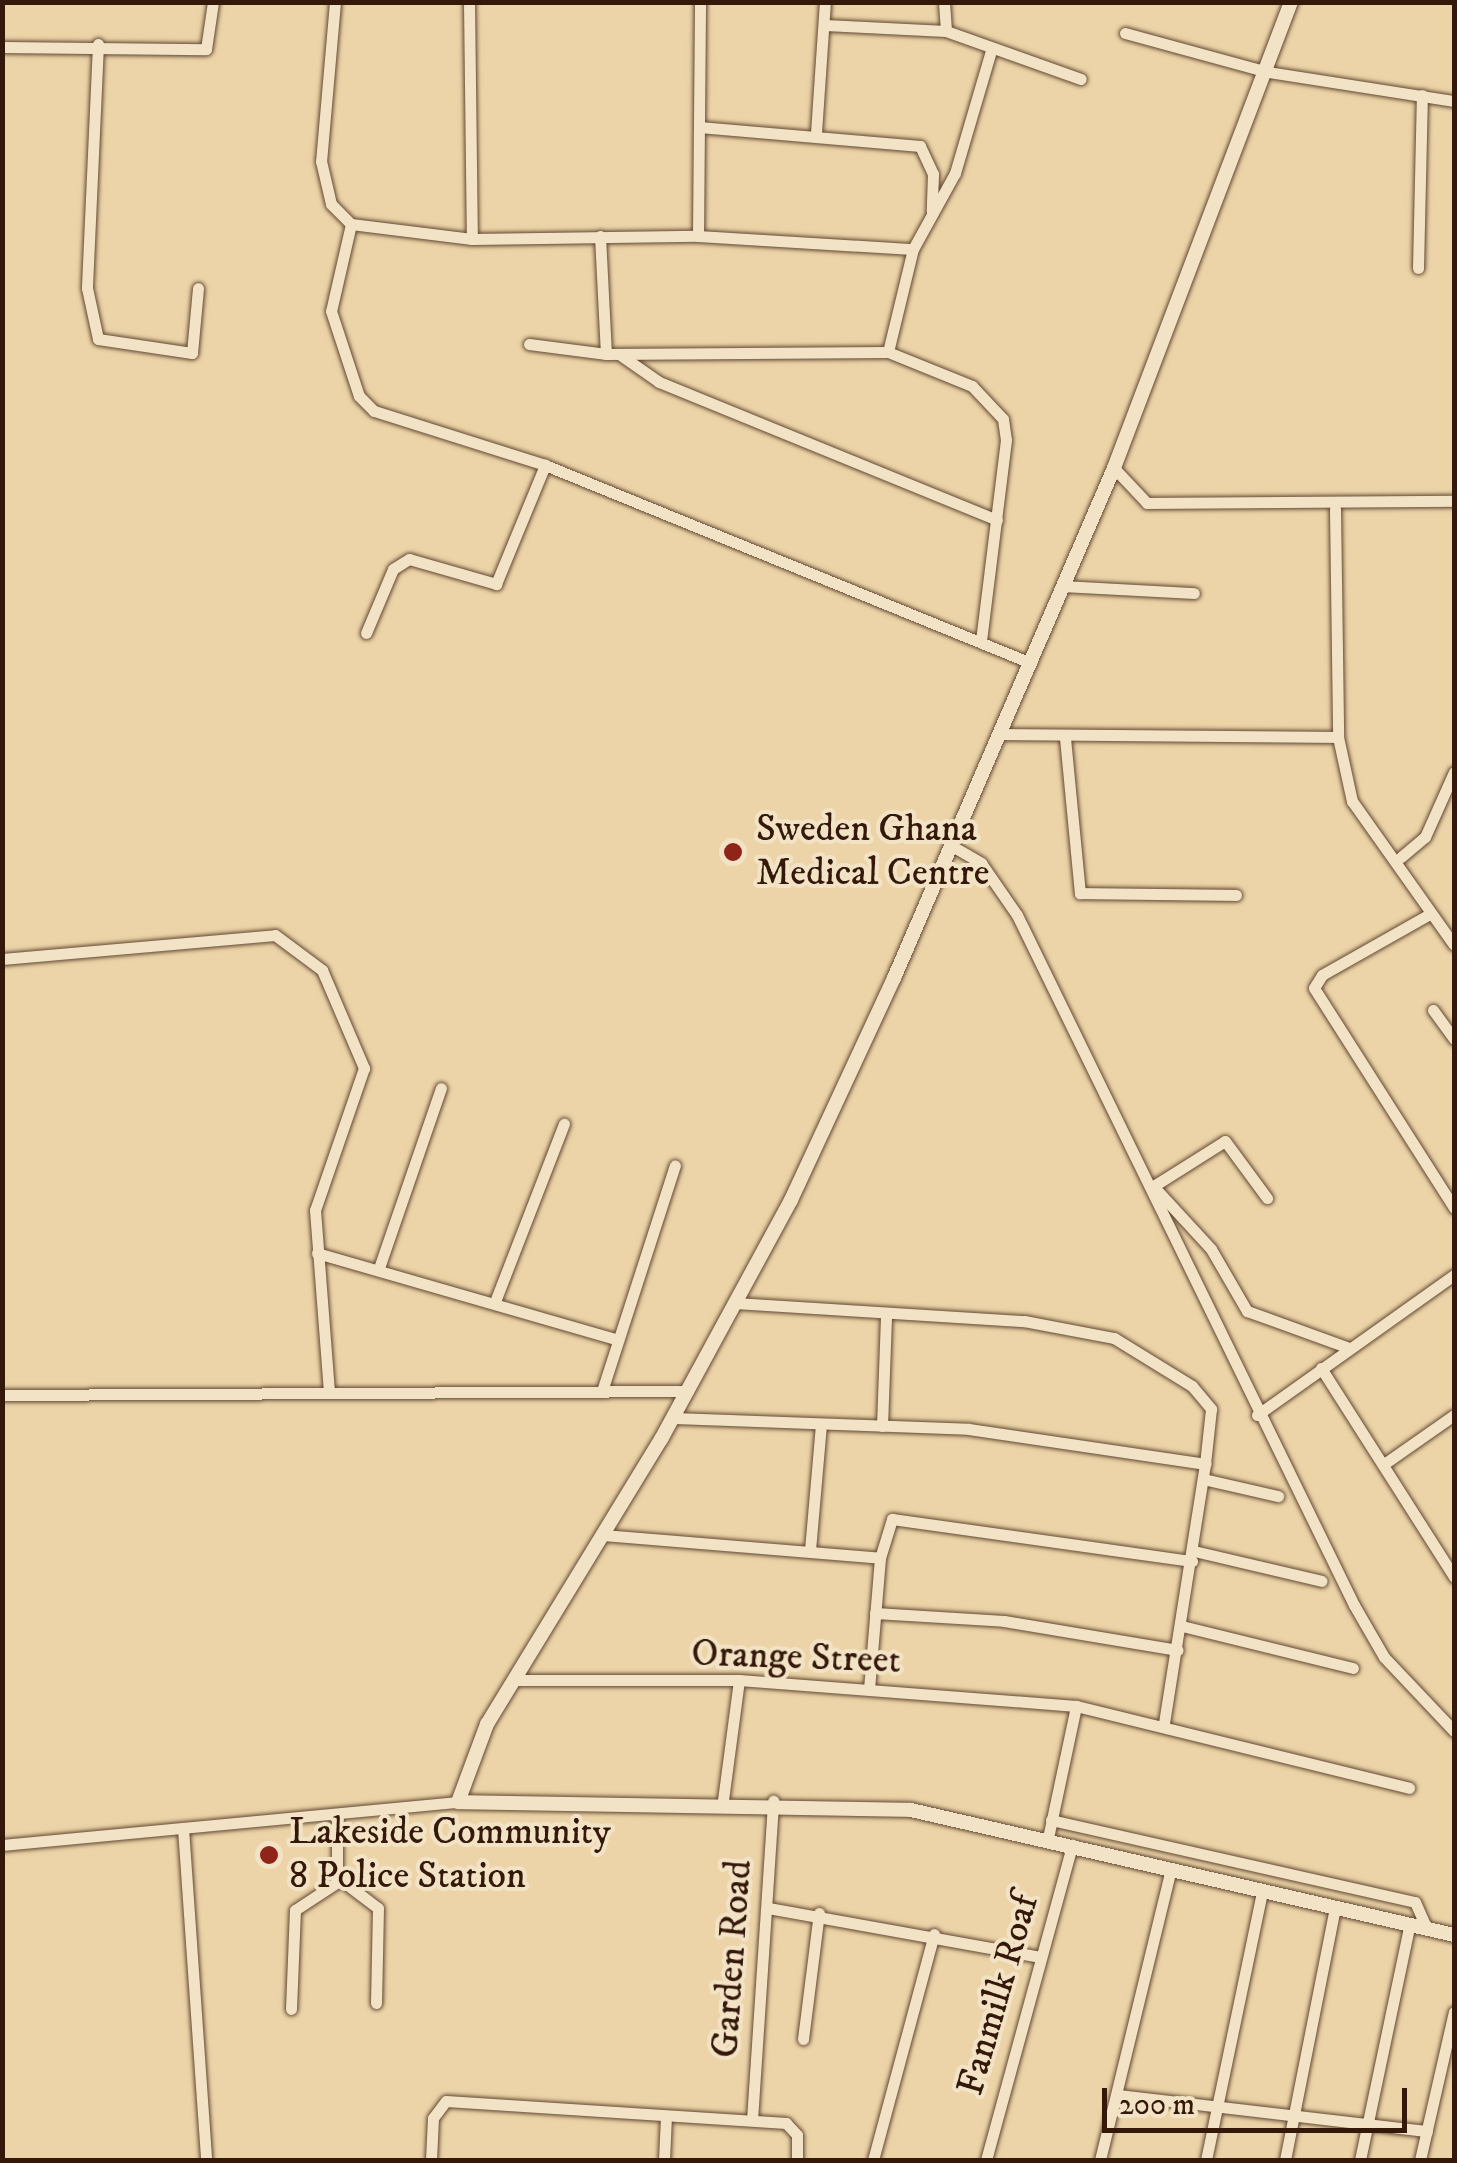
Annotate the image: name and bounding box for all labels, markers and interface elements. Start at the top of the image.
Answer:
place label: Sweden Ghana Medical Centre [756,807,989,896]
marker: Sweden Ghana Medical Centre [720,839,746,865]
street label: Orange Street [691,1632,901,1684]
place label: Lakeside Community 8 Police Station [289,1810,611,1900]
marker: Lakeside Community 8 Police Station [258,1844,280,1866]
street label: Garden Road [703,1859,763,2059]
street label: Fanmilk Roaf [949,1889,1049,2101]
scale bar [1107,2068,1412,2130]
text: 200 m [1119,2087,1195,2124]

